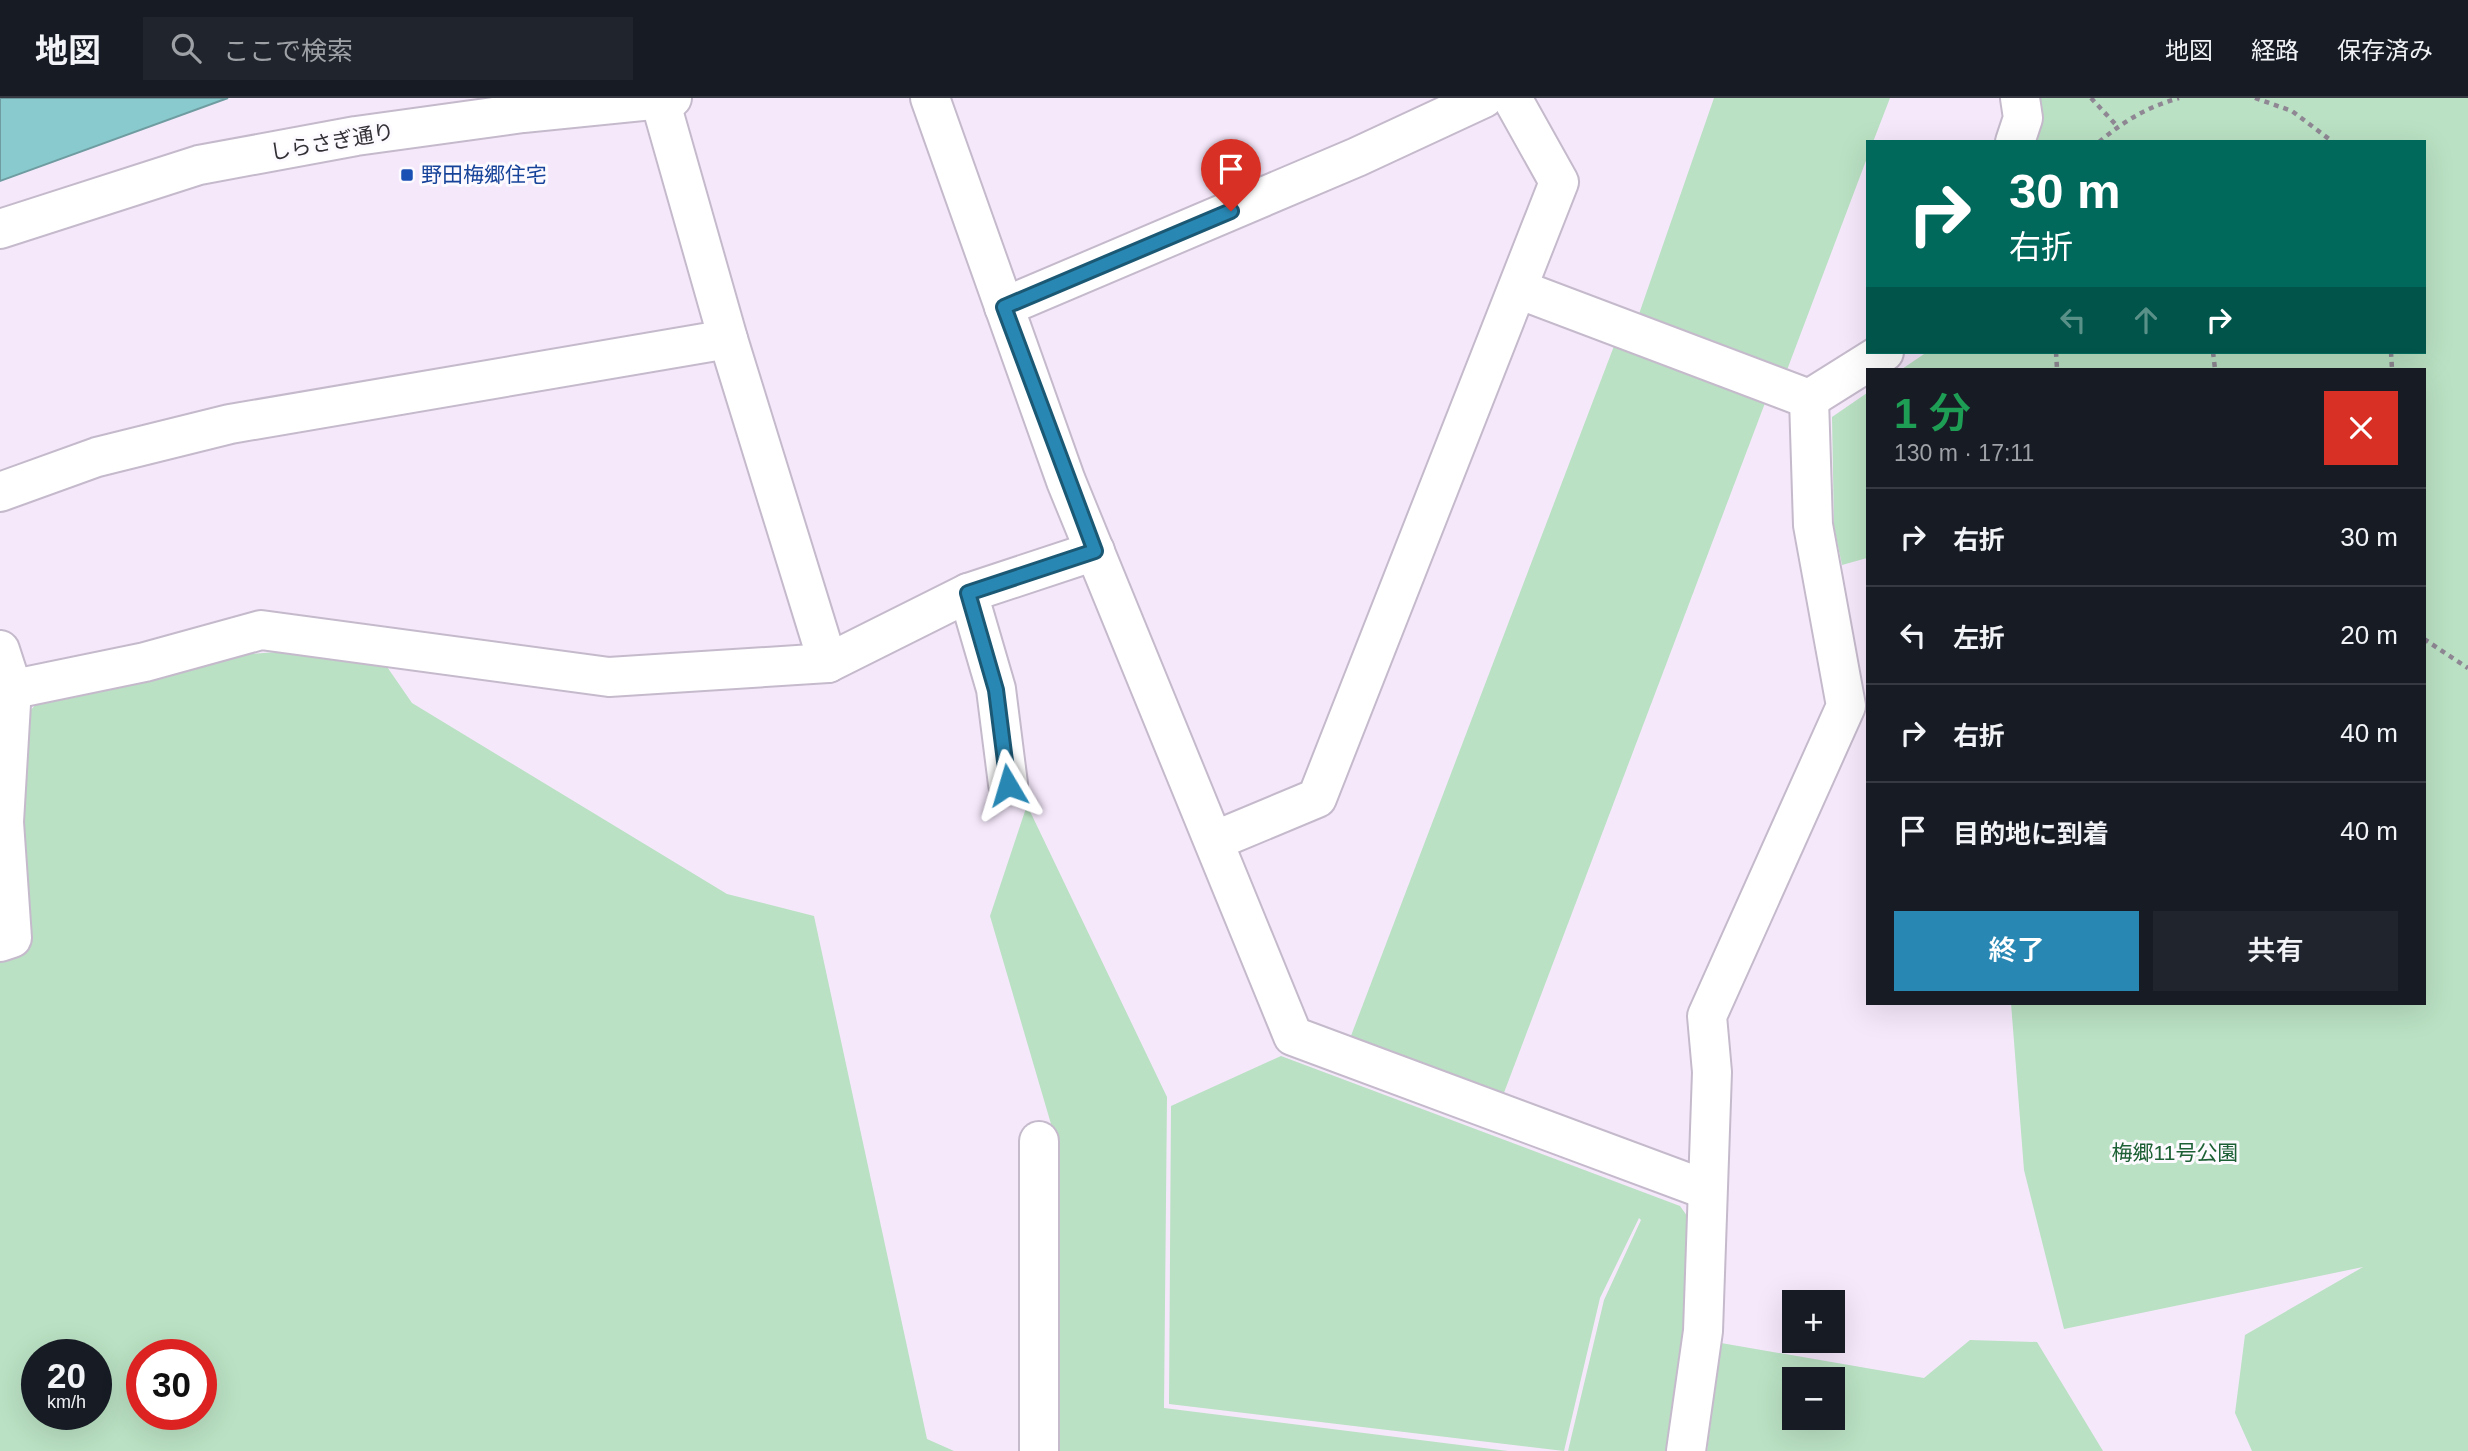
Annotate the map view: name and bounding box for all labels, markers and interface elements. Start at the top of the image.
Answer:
search box [143,17,633,80]
icon: search [167,29,205,67]
text: 地図 [35,32,101,69]
text: ここで検索 [223,36,353,66]
text: 地図 [2165,37,2213,64]
text: 経路 [2251,37,2299,64]
text: 保存済み [2337,37,2433,64]
street label: しらさぎ通り [268,119,396,164]
pin [1201,139,1261,211]
icon: arrive [1212,150,1250,188]
place label: 野田梅郷住宅 [421,163,547,186]
text: 30 m [2009,164,2121,218]
marker: 野田梅郷住宅 [399,167,415,183]
icon: right [1894,168,1985,259]
text: 右折 [2009,229,2073,265]
icon: left [2054,301,2092,339]
icon: ahead [2127,301,2165,339]
icon: right [2200,301,2238,339]
text: 1 分 [1894,390,1971,437]
button: close [2324,391,2398,465]
text: 130 m · 17:11 [1894,440,2034,466]
icon: right [1894,518,1932,556]
text: 30 m [2340,522,2398,552]
text: 右折 [1953,525,2005,555]
icon: left [1894,616,1932,654]
text: 20 m [2340,620,2398,650]
text: 左折 [1953,623,2005,653]
icon: right [1894,714,1932,752]
text: 40 m [2340,718,2398,748]
text: 右折 [1953,721,2005,751]
position arrow [971,748,1045,822]
icon: arrive [1894,812,1932,850]
text: 40 m [2340,816,2398,846]
text: 目的地に到着 [1953,819,2109,849]
button: 終了 [1894,911,2139,991]
button: 共有 [2153,911,2398,991]
park label: 梅郷11号公園 [2112,1141,2238,1164]
map controls [1782,1290,1845,1430]
button: + [1782,1290,1845,1353]
speed limit sign: 30 [126,1339,217,1430]
text: 20 [47,1356,86,1395]
button: − [1782,1367,1845,1430]
text: km/h [47,1392,86,1412]

